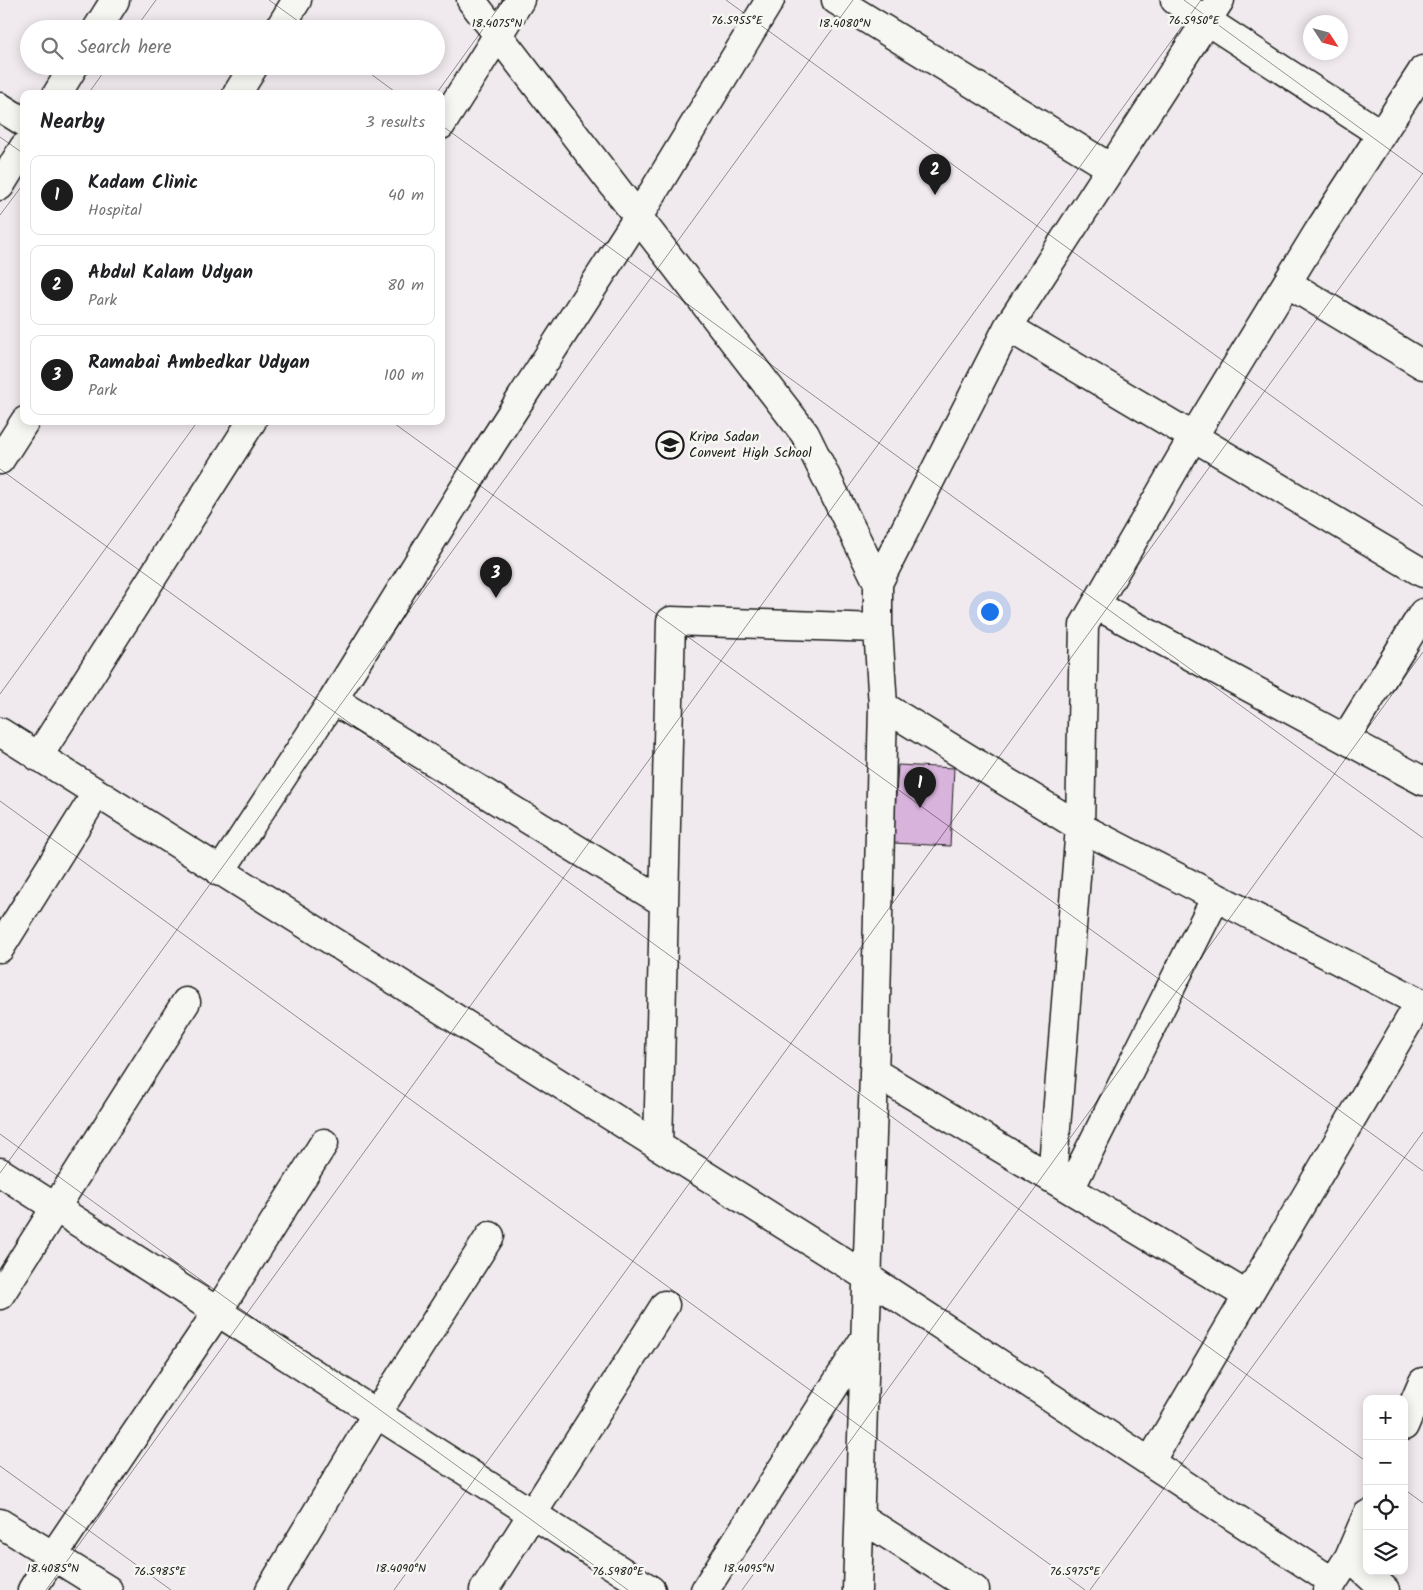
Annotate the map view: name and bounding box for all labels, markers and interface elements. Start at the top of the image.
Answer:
text: 76.5955°E [711,11,764,30]
text: 76.5950°E [1169,11,1220,30]
text: 18.4075°N [472,14,522,33]
text: 18.4080°N [819,14,871,33]
north arrow [1303,15,1348,60]
search box [20,20,445,75]
text: Search here [78,33,172,63]
icon: search [38,34,66,62]
text: Nearby [40,106,105,139]
text: 3 results [366,110,425,135]
pin: 2 [919,154,951,195]
text: Kadam Clinic [88,168,198,198]
text: 1 [55,183,59,208]
text: 40 m [388,183,424,208]
text: Hospital [88,198,142,223]
text: Abdul Kalam Udyan [88,258,253,288]
text: 2 [52,273,62,298]
text: 80 m [387,273,424,298]
text: Park [88,288,117,313]
text: Ramabai Ambedkar Udyan [88,348,310,378]
text: 3 [53,363,61,388]
text: 100 m [384,363,424,388]
text: Park [88,378,117,403]
place label: Kripa Sadan Convent High School [689,426,812,464]
school or university icon: Kripa Sadan Convent High School [655,430,685,460]
pin: 3 [480,557,512,598]
your location [977,599,1003,625]
pin: 1 [904,767,936,808]
map controls [1363,1395,1408,1575]
button: + [1363,1395,1408,1440]
button: − [1363,1440,1408,1485]
button: locate [1363,1485,1408,1530]
button: layers [1363,1530,1408,1575]
text: 18.4085°N [27,1559,79,1578]
text: 18.4090°N [376,1559,426,1578]
text: 18.4095°N [724,1559,774,1578]
text: 76.5985°E [134,1562,187,1581]
text: 76.5980°E [592,1562,645,1581]
text: 76.5975°E [1050,1562,1101,1581]

